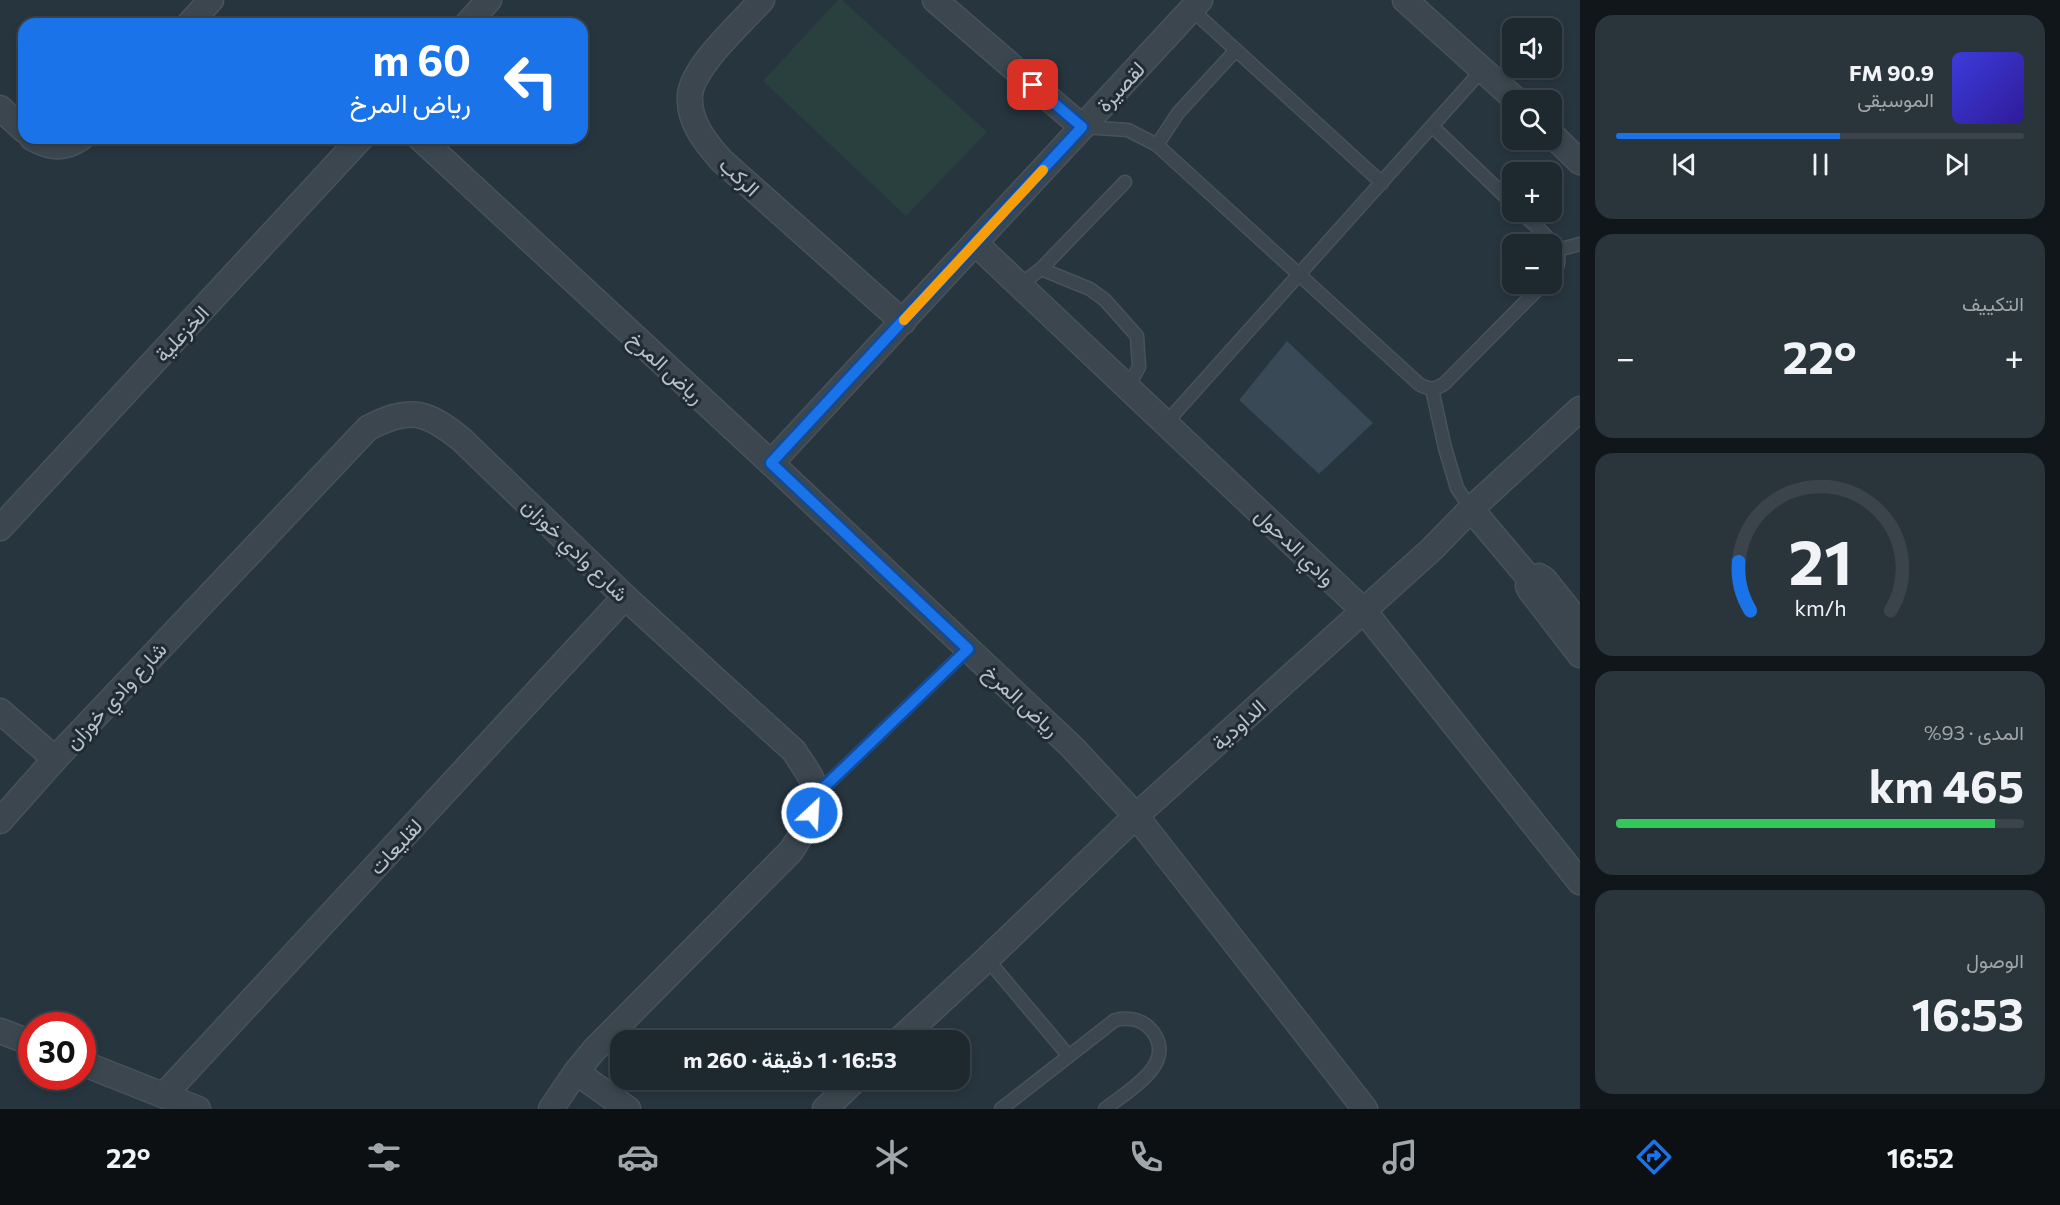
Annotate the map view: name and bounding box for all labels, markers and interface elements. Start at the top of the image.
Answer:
map controls [1502,18,1562,294]
button: sound [1502,18,1562,78]
text: 60 m [372,33,471,85]
icon: left [492,42,570,120]
street label: لقصيرة [1091,56,1151,118]
pin [1007,59,1058,110]
text: 90.9 FM [1849,59,1934,86]
icon: arrive [1016,68,1049,101]
text: رياض المرخ [349,86,471,119]
text: الموسيقى [1857,87,1934,111]
button: search [1502,90,1562,150]
icon: previous [1668,148,1701,181]
icon: pause [1804,148,1837,181]
icon: next [1940,148,1973,181]
street label: الركب [713,151,765,202]
button: + [1502,162,1562,222]
button: − [1502,234,1562,294]
text: التكييف [1962,291,2024,315]
street label: الخزعلية [149,300,215,368]
street label: رياض المرخ [622,326,710,411]
text: 22° [1783,328,1857,383]
text: − [1616,336,1635,377]
text: + [2005,336,2024,377]
street label: شارع وادي خوزان [514,492,634,610]
street label: وادي الدحول [1246,502,1341,595]
text: 21 [1788,523,1852,599]
text: km/h [1794,595,1846,621]
street label: شارع وادي خوزان [59,636,175,758]
street label: رياض المرخ [977,659,1065,744]
street label: الداودية [1206,693,1271,756]
text: المدى · 93% [1924,720,2024,744]
text: 465 km [1869,757,2024,812]
position arrow [780,781,844,845]
street label: لقليعات [363,813,428,880]
text: الوصول [1966,948,2024,972]
text: 16:53 [1912,985,2024,1040]
speed limit sign: 30 [18,1012,96,1090]
text: 16:53 · 1 دقيقة · 260 m [683,1046,897,1073]
icon: filters [363,1136,405,1178]
icon: car [617,1136,659,1178]
icon: climate [871,1136,913,1178]
icon: phone [1125,1136,1167,1178]
icon: music [1379,1136,1421,1178]
icon: directions [1633,1136,1675,1178]
text: 22° [106,1141,151,1174]
text: 16:52 [1887,1141,1954,1174]

